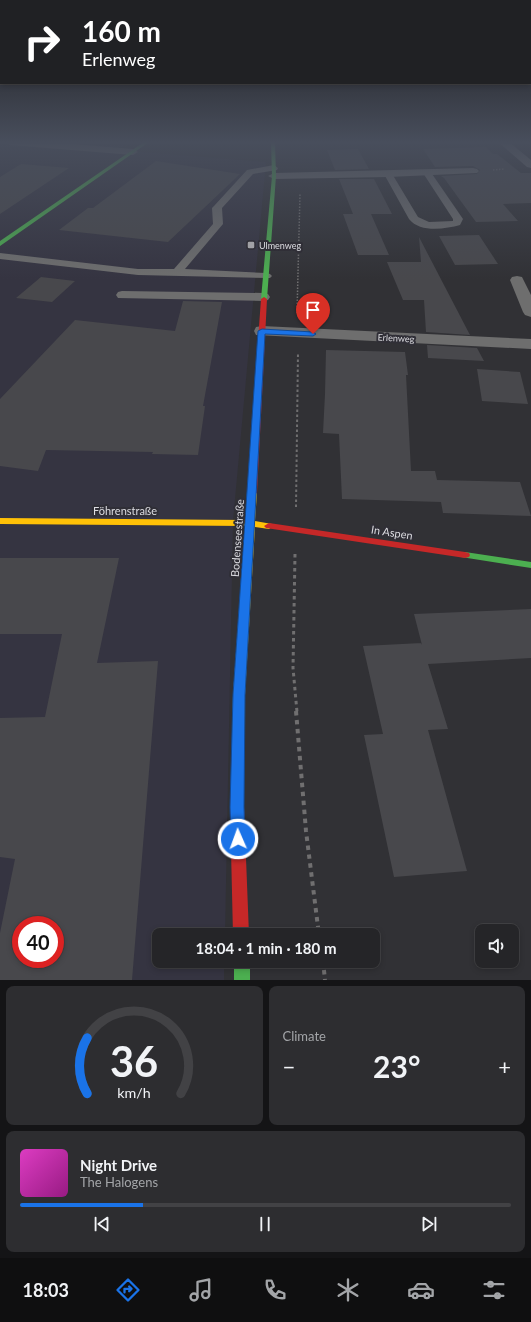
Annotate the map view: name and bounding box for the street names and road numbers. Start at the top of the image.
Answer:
street label: Erlenweg [377,332,415,344]
street label: Bodenseestraße [228,498,246,577]
street label: Föhrenstraße [93,504,157,517]
street label: In Aspen [370,522,414,542]

